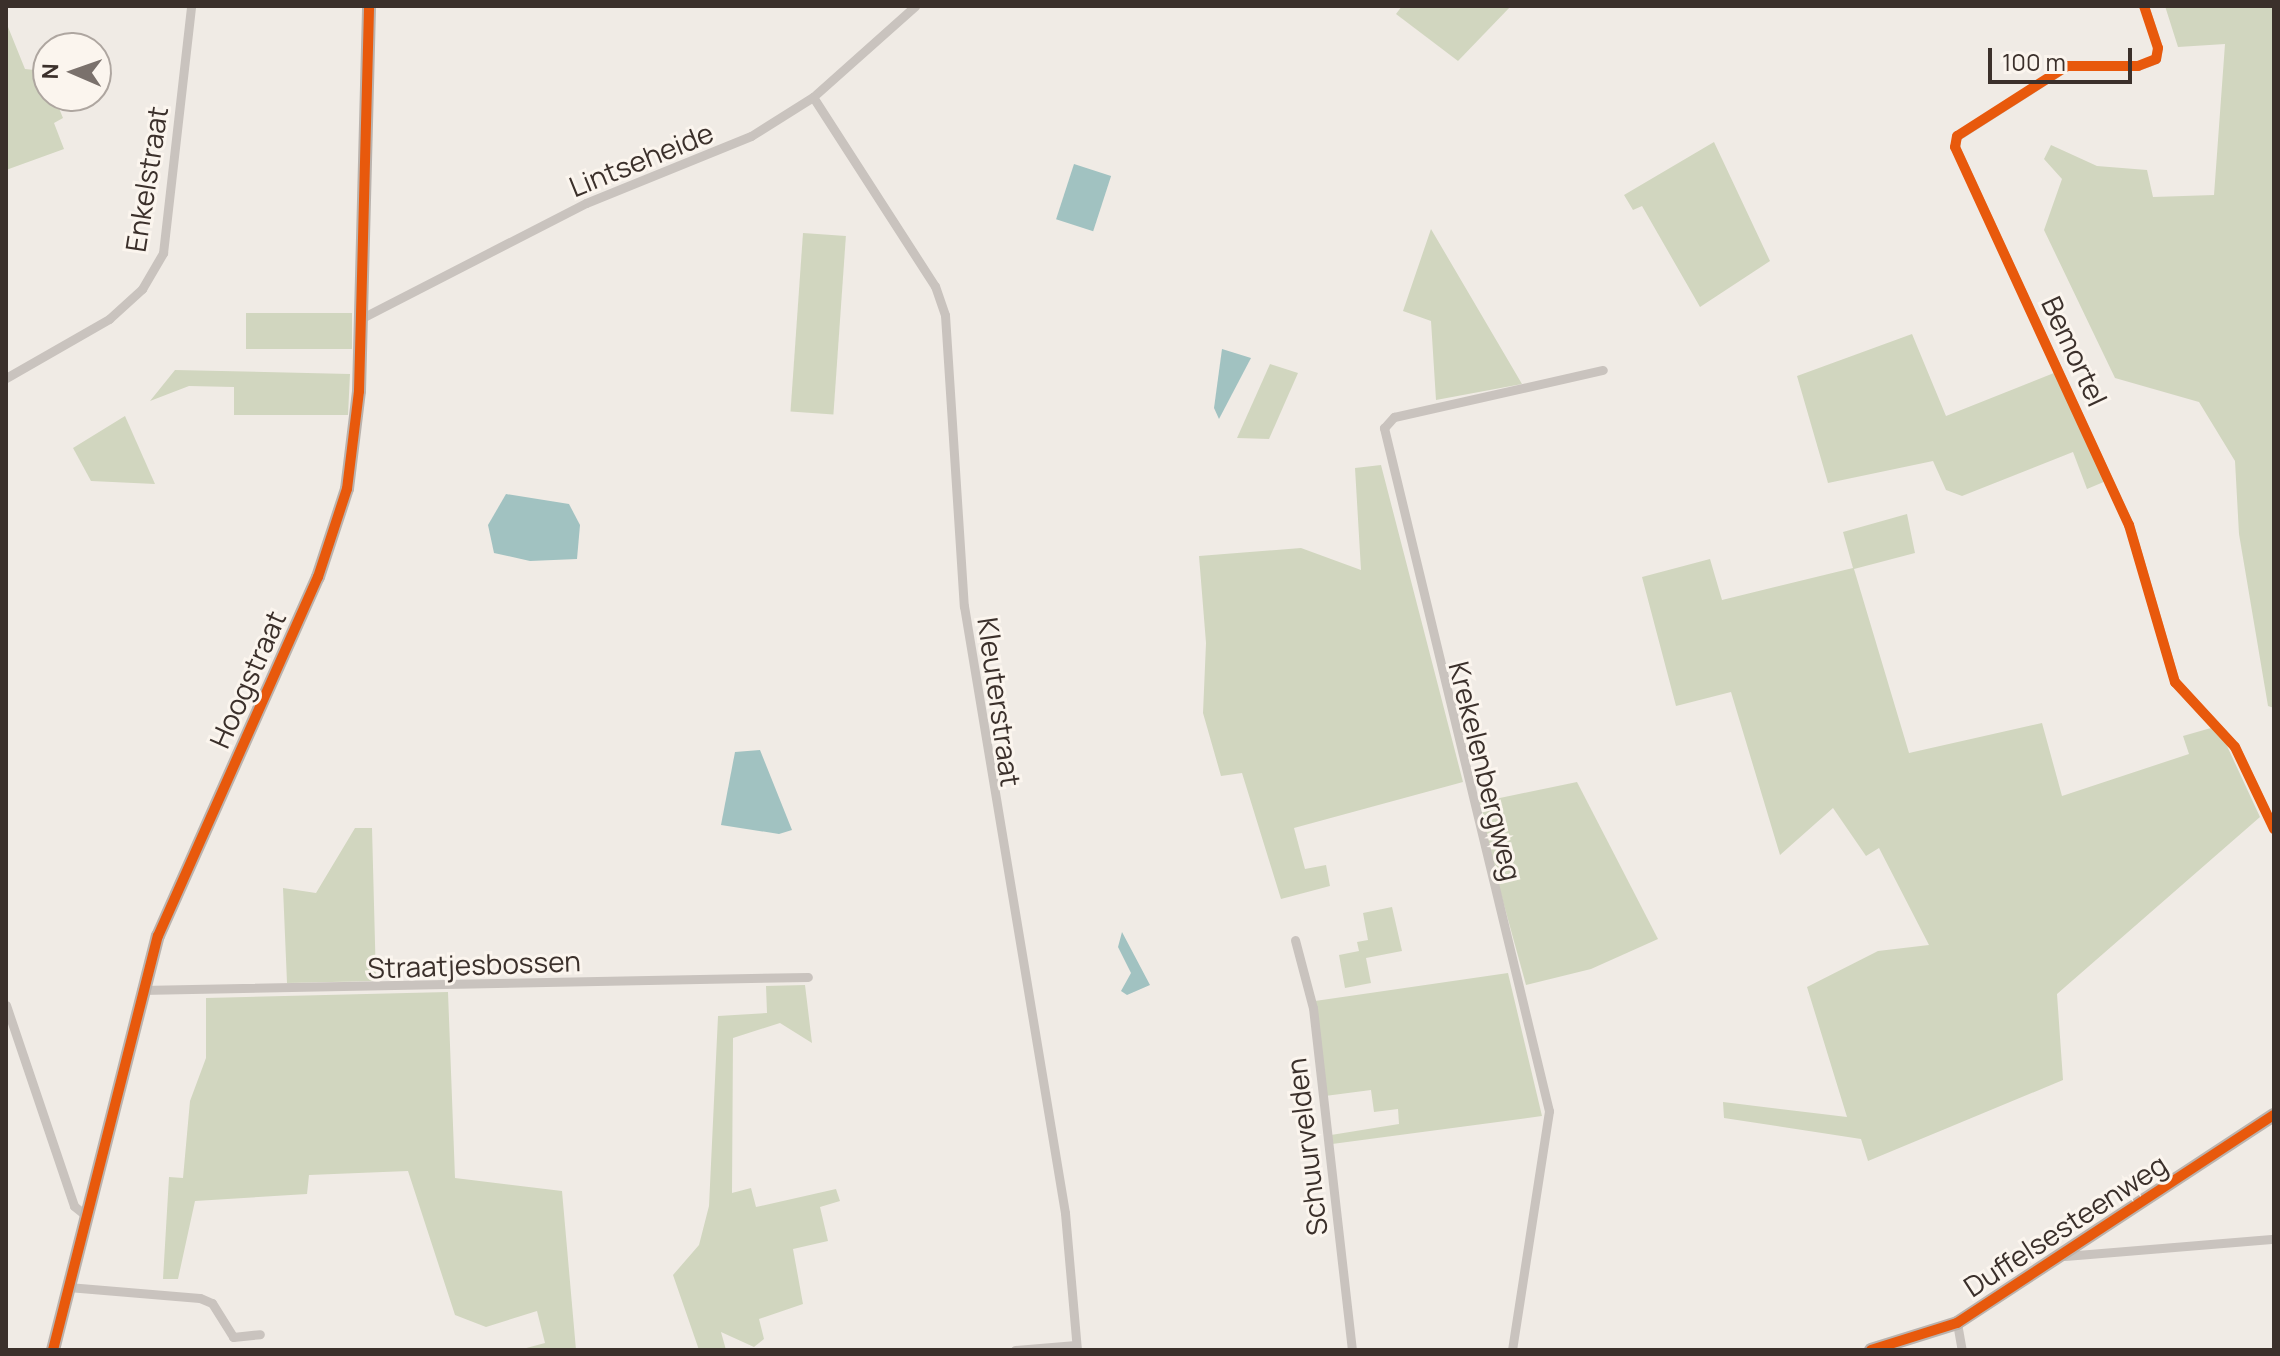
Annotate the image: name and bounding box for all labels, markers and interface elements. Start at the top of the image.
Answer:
north arrow [32,32,112,112]
scale bar [1992,32,2136,82]
text: 100 m [2002,45,2066,78]
text: N [35,63,65,80]
street label: Enkelstraat [118,104,174,254]
street label: Lintseheide [564,115,718,203]
street label: Bemortel [2035,291,2115,411]
street label: Hoogstraat [202,605,292,753]
street label: Kleuterstraat [972,615,1028,789]
street label: Krekelenbergweg [1443,658,1529,884]
street label: Straatjesbossen [367,943,581,985]
street label: Schuurvelden [1278,1056,1334,1238]
street label: Duffelsesteenweg [1957,1147,2173,1303]

